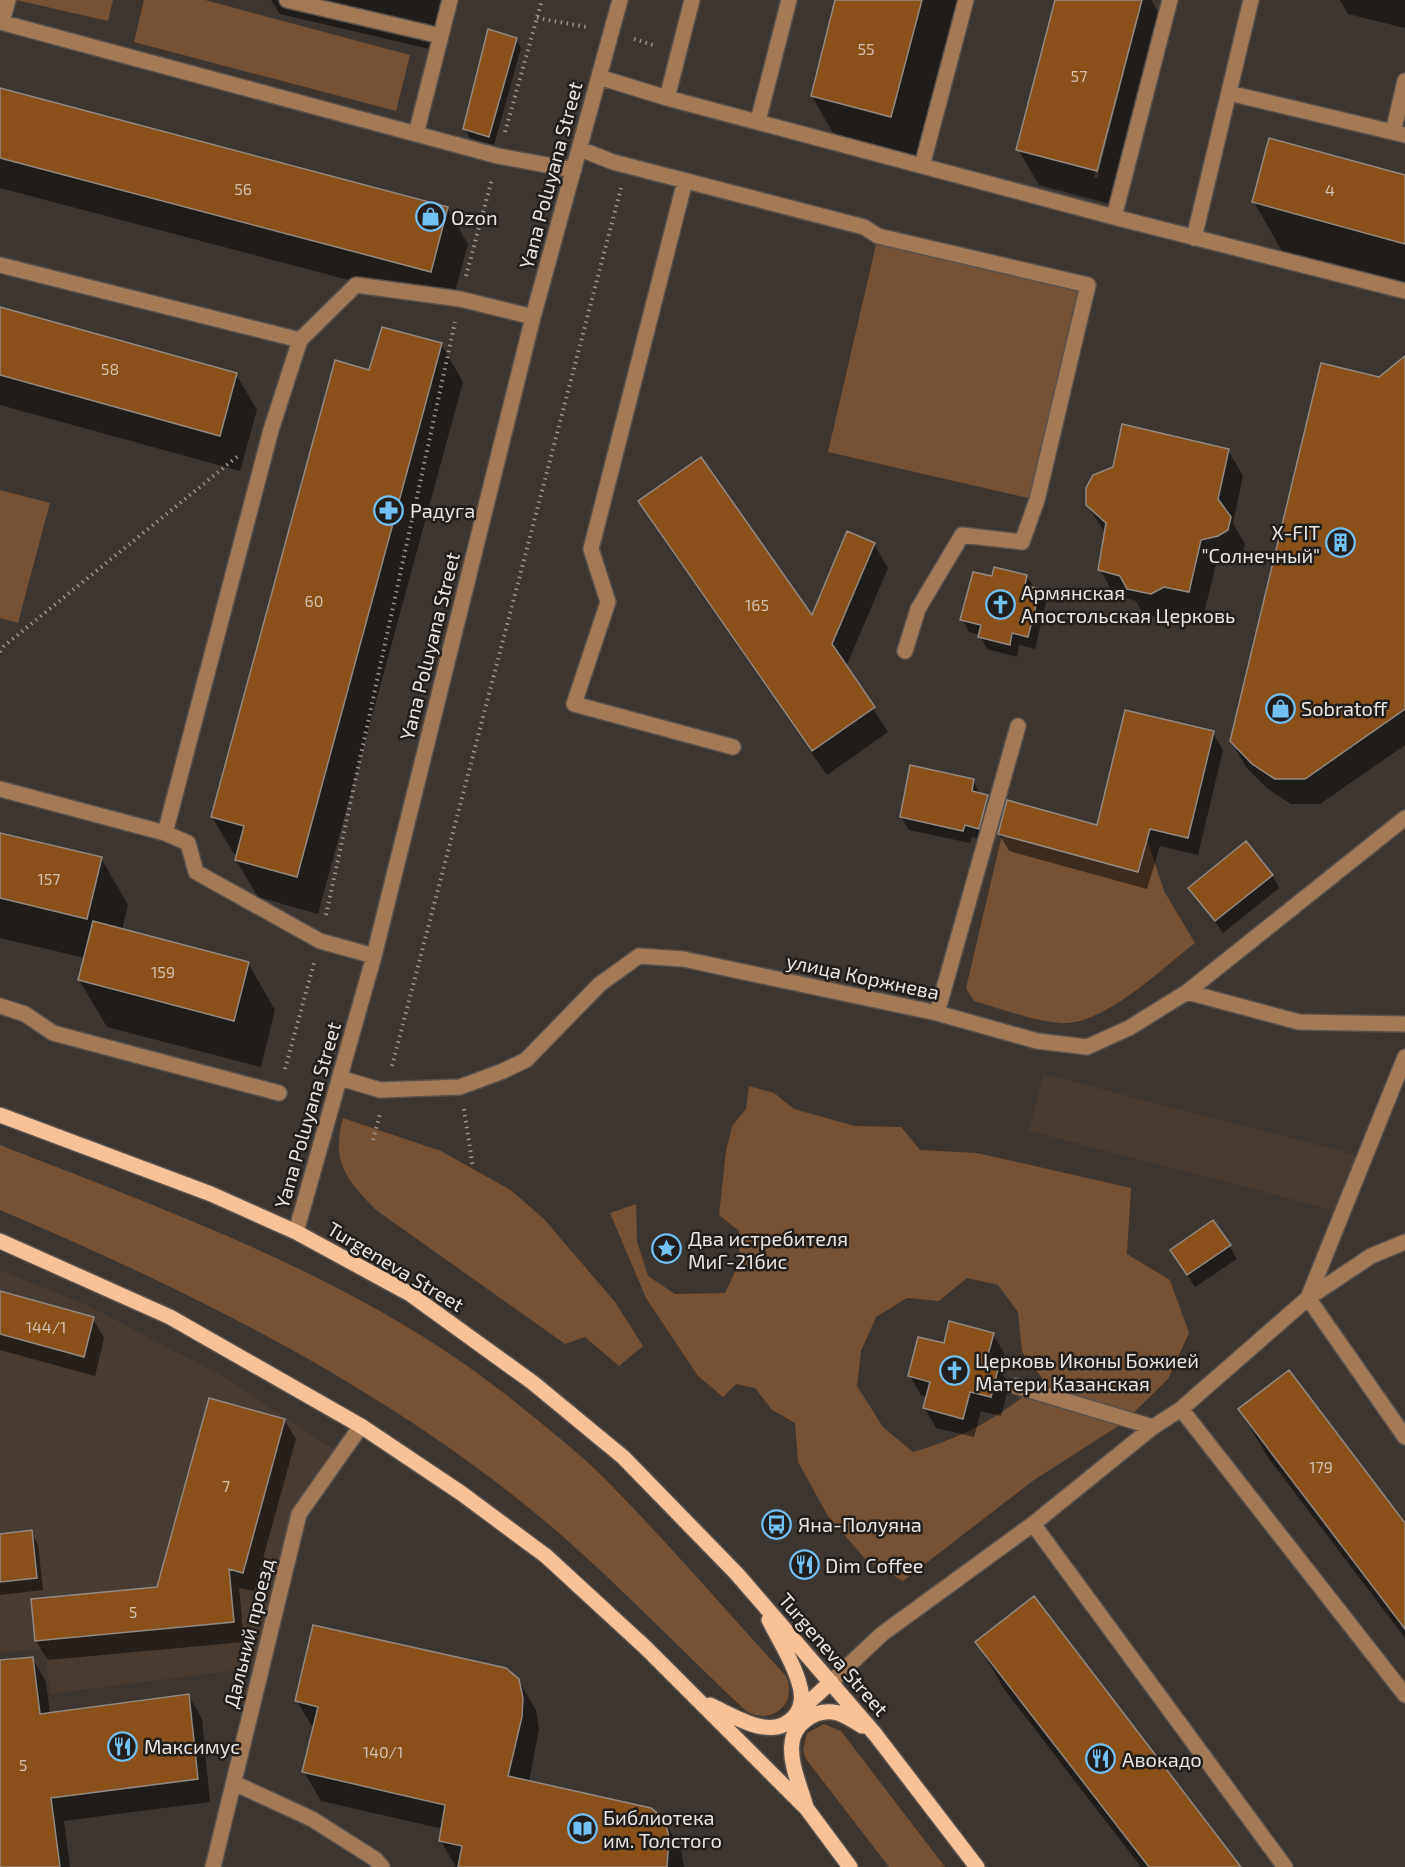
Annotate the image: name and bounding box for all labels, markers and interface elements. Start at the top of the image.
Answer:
house number: 55 [857,39,875,58]
house number: 57 [1071,66,1087,85]
street label: Yana Poluyana Street [513,78,587,271]
house number: 56 [234,179,252,198]
house number: 4 [1325,180,1335,199]
shop icon: Ozon [414,201,446,233]
place label: Ozon [451,205,498,229]
house number: 58 [101,359,119,378]
pharmacy icon: Радуга [373,494,405,526]
place label: Радуга [410,498,475,523]
place label: X-FIT "Солнечный" [1201,520,1320,567]
building icon: X-FIT "Солнечный" [1325,527,1357,559]
street label: Yana Poluyana Street [394,549,464,742]
place label: Армянская Апостольская Церковь [1021,580,1235,627]
church icon: Армянская Апостольская Церковь [984,588,1016,620]
house number: 60 [305,591,323,610]
house number: 165 [745,595,769,614]
shop icon: Sobratoff [1264,692,1296,724]
place label: Sobratoff [1301,696,1388,720]
house number: 157 [37,869,61,888]
street label: улица Коржнева [784,948,942,1005]
house number: 159 [151,962,175,981]
street label: Yana Poluyana Street [269,1019,345,1211]
street label: Turgeneva Street [323,1216,469,1316]
place label: Два истребителя МиГ-21бис [688,1226,848,1273]
place icon: Два истребителя МиГ-21бис [651,1233,683,1265]
house number: 144/1 [26,1317,66,1336]
place label: Церковь Иконы Божией Матери Казанская [975,1348,1199,1395]
church icon: Церковь Иконы Божией Матери Казанская [938,1355,970,1387]
house number: 179 [1309,1457,1333,1476]
house number: 7 [222,1476,230,1495]
bus stop icon: Яна-Полуяна [761,1508,793,1540]
place label: Яна-Полуяна [798,1512,922,1537]
restaurant icon: Dim Coffee [788,1549,820,1581]
place label: Dim Coffee [825,1553,924,1577]
street label: Дальний проезд [218,1556,278,1710]
street label: Turgeneva Street [774,1588,894,1721]
house number: 5 [129,1602,137,1621]
restaurant icon: Максимус [107,1730,139,1762]
place label: Максимус [144,1734,240,1759]
house number: 140/1 [363,1742,403,1761]
restaurant icon: Авокадо [1085,1743,1117,1775]
place label: Авокадо [1122,1747,1202,1771]
house number: 5 [19,1755,27,1774]
place label: Библиотека им. Толстого [603,1805,722,1852]
library icon: Библиотека им. Толстого [566,1813,598,1845]

